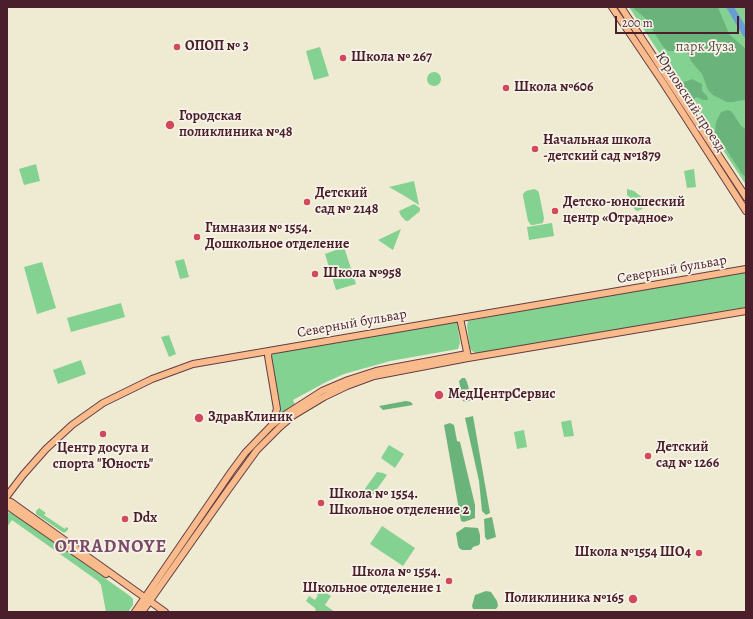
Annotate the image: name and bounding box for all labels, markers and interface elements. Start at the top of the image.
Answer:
scale bar [617,8,741,34]
text: 200 m [622,15,653,31]
place label: ОПОП № 3 [185,39,249,55]
park label: парк Яуза [676,40,734,56]
marker: ОПОП № 3 [172,42,182,52]
street label: Юрловский проезд [651,49,729,155]
place label: Школа № 267 [351,50,432,66]
marker: Школа № 267 [338,53,348,63]
place label: Школа №606 [514,80,593,96]
marker: Школа №606 [501,83,511,93]
place label: Городская поликлиника №48 [179,109,293,142]
marker: Городская поликлиника №48 [164,119,176,131]
place label: Начальная школа -детский сад №1879 [543,133,661,166]
marker: Начальная школа -детский сад №1879 [530,144,540,154]
place label: Детский сад № 2148 [315,186,378,218]
place label: Детско-юношеский центр «Отрадное» [563,195,685,228]
marker: Детский сад № 2148 [302,197,312,207]
marker: Детско-юношеский центр «Отрадное» [550,206,560,216]
place label: Гимназия № 1554. Дошкольное отделение [205,221,349,254]
marker: Гимназия № 1554. Дошкольное отделение [192,232,202,242]
street label: Северный бульвар [616,252,728,288]
place label: Школа №958 [323,266,402,282]
marker: Школа №958 [310,269,320,279]
street label: Северный бульвар [296,306,408,342]
place label: МедЦентрСервис [448,387,556,403]
marker: МедЦентрСервис [433,389,445,401]
place label: ЗдравКлиник [208,410,293,426]
marker: ЗдравКлиник [193,412,205,424]
marker: Центр досуга и спорта "Юность" [98,429,108,439]
place label: Детский сад № 1266 [656,440,719,472]
place label: Центр досуга и спорта "Юность" [53,441,153,474]
marker: Детский сад № 1266 [643,451,653,461]
place label: Школа № 1554. Школьное отделение 2 [329,487,469,520]
marker: Школа № 1554. Школьное отделение 2 [316,498,326,508]
place label: Ddx [133,511,157,527]
marker: Ddx [120,514,130,524]
district label: OTRADNOYE [55,537,167,559]
place label: Школа №1554 ШО4 [575,545,691,561]
marker: Школа №1554 ШО4 [694,548,704,558]
place label: Школа № 1554. Школьное отделение 1 [302,565,441,598]
marker: Школа № 1554. Школьное отделение 1 [444,576,454,586]
place label: Поликлиника №165 [504,591,624,607]
marker: Поликлиника №165 [627,593,639,605]

